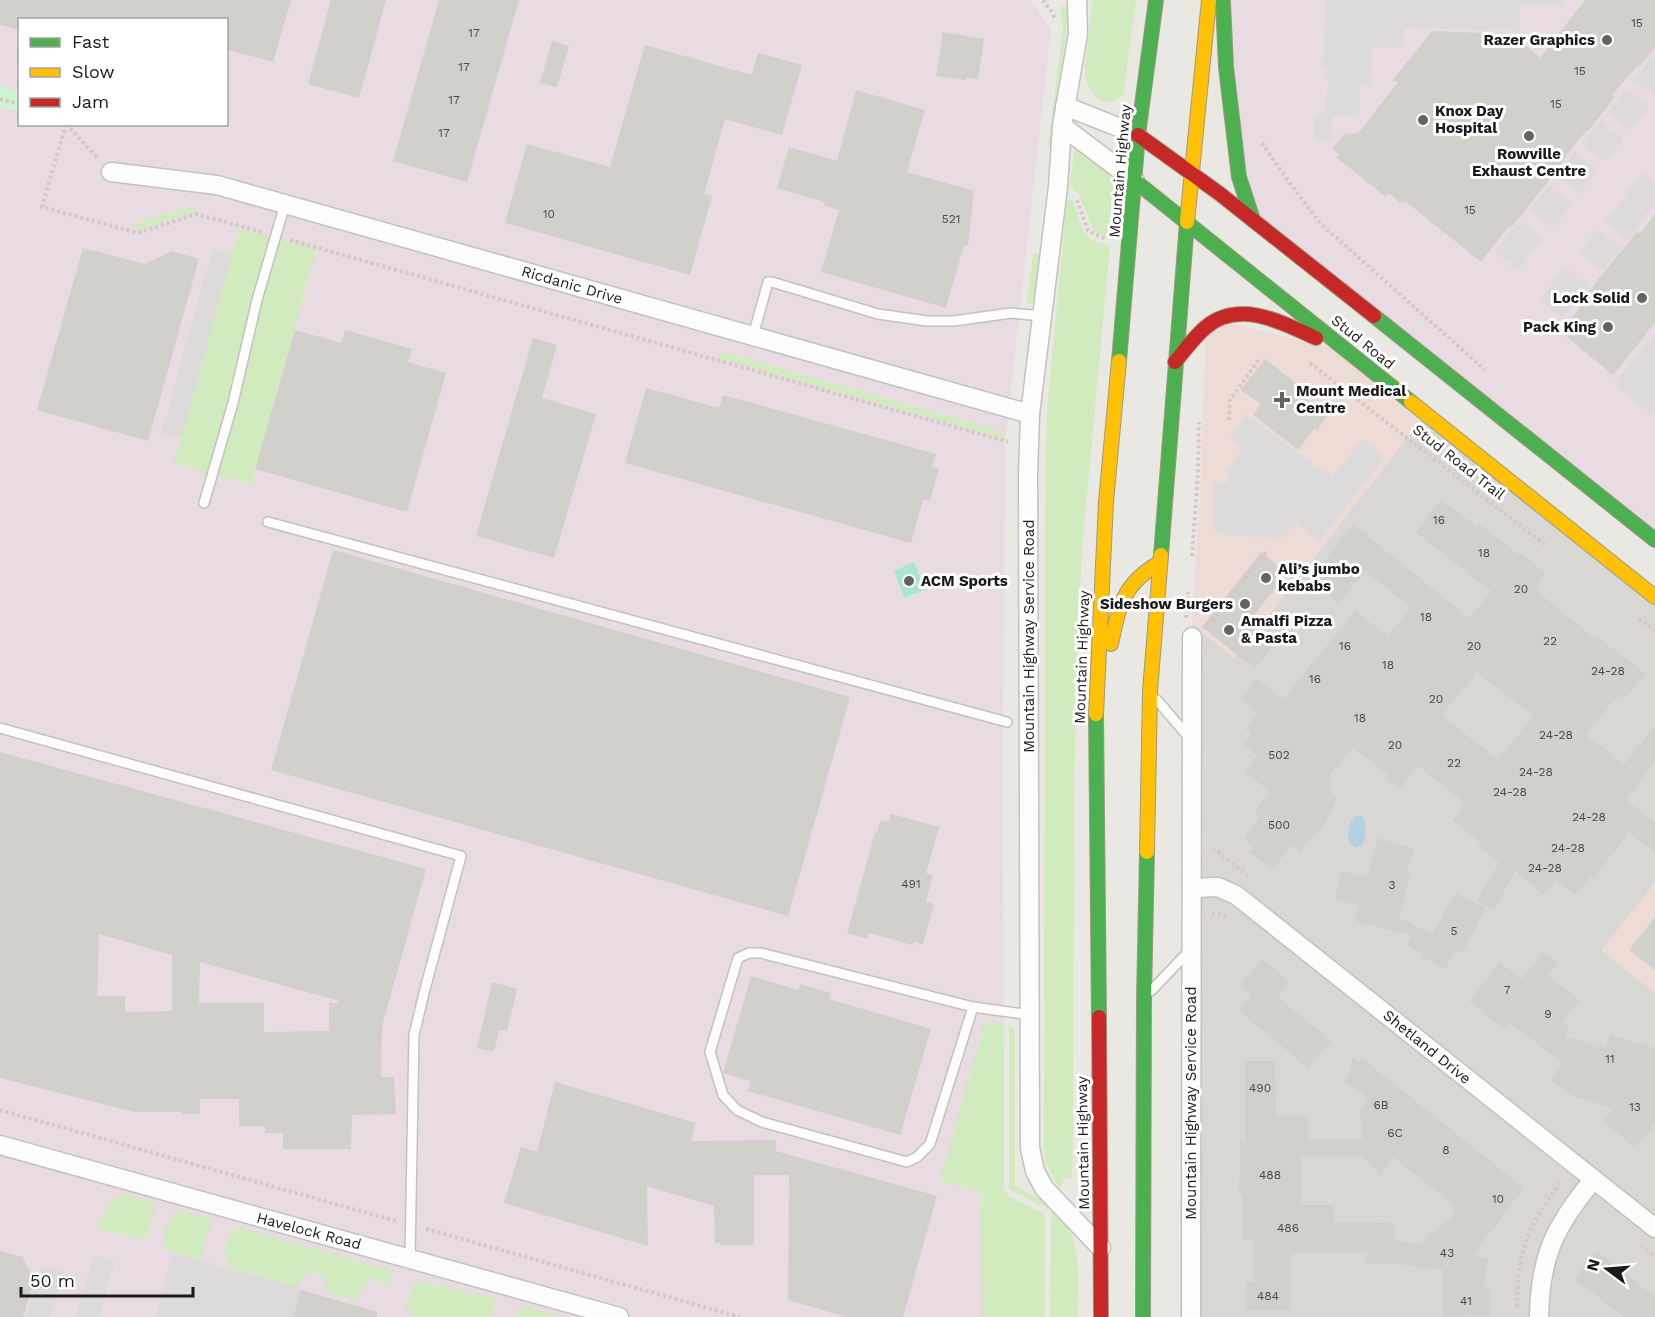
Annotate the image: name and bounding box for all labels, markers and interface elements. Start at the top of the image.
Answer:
house number: 15 [1631,16,1643,30]
legend [18,18,228,126]
house number: 17 [468,26,480,40]
text: Fast [72,31,110,52]
place label: Razer Graphics [1484,31,1595,49]
marker: Razer Graphics [1600,33,1614,47]
house number: 17 [458,60,470,74]
text: Slow [72,61,115,82]
house number: 15 [1574,64,1586,78]
text: Jam [72,91,109,112]
house number: 17 [448,93,460,107]
house number: 15 [1550,97,1562,111]
place label: Knox Day Hospital [1435,102,1504,137]
street label: Mountain Highway [1105,103,1135,238]
marker: Knox Day Hospital [1416,113,1430,127]
house number: 17 [438,126,450,140]
marker: Rowville Exhaust Centre [1522,129,1536,143]
place label: Rowville Exhaust Centre [1472,145,1586,180]
house number: 15 [1464,203,1476,217]
house number: 10 [543,207,555,221]
house number: 521 [942,212,960,226]
street label: Ricdanic Drive [519,262,625,308]
place label: Lock Solid [1553,289,1630,307]
marker: Lock Solid [1635,291,1649,305]
street label: Stud Road [1328,311,1398,373]
place label: Pack King [1523,318,1597,336]
marker: Pack King [1601,320,1615,334]
place label: Mount Medical Centre [1296,382,1406,417]
marker: Mount Medical Centre [1273,391,1291,409]
street label: Stud Road Trail [1409,420,1509,504]
house number: 16 [1433,513,1445,527]
street label: Mountain Highway Service Road [1020,519,1038,753]
house number: 18 [1478,546,1490,560]
place label: Ali’s jumbo kebabs [1278,560,1360,595]
marker: Ali’s jumbo kebabs [1259,571,1273,585]
place label: ACM Sports [921,572,1008,590]
marker: ACM Sports [902,574,916,588]
house number: 20 [1514,582,1528,596]
street label: Mountain Highway [1071,590,1093,724]
place label: Sideshow Burgers [1100,595,1233,613]
marker: Sideshow Burgers [1238,597,1252,611]
house number: 18 [1420,610,1432,624]
place label: Amalfi Pizza & Pasta [1241,612,1333,647]
marker: Amalfi Pizza & Pasta [1222,623,1236,637]
house number: 22 [1543,634,1557,648]
house number: 16 [1339,639,1351,653]
house number: 20 [1467,639,1481,653]
house number: 18 [1382,658,1394,672]
house number: 24-28 [1591,664,1625,678]
house number: 16 [1309,672,1321,686]
house number: 20 [1429,692,1443,706]
house number: 18 [1354,711,1366,725]
house number: 24-28 [1539,728,1573,742]
house number: 20 [1388,738,1402,752]
house number: 502 [1268,748,1290,762]
house number: 22 [1447,756,1461,770]
house number: 24-28 [1519,765,1553,779]
house number: 24-28 [1493,785,1527,799]
house number: 24-28 [1572,810,1606,824]
house number: 500 [1268,818,1290,832]
house number: 24-28 [1551,841,1585,855]
house number: 24-28 [1528,861,1562,875]
house number: 491 [901,877,921,891]
house number: 3 [1389,878,1396,892]
house number: 5 [1451,924,1458,938]
house number: 7 [1504,983,1511,997]
street label: Mountain Highway Service Road [1182,986,1200,1220]
street label: Shetland Drive [1379,1006,1475,1088]
house number: 9 [1544,1007,1552,1021]
house number: 11 [1605,1052,1615,1066]
street label: Mountain Highway [1073,1076,1093,1210]
house number: 490 [1249,1081,1271,1095]
house number: 6B [1373,1098,1389,1112]
house number: 13 [1629,1100,1641,1114]
house number: 6C [1387,1126,1403,1140]
house number: 8 [1442,1143,1450,1157]
house number: 488 [1259,1168,1281,1182]
house number: 10 [1492,1192,1504,1206]
street label: Havelock Road [255,1208,363,1254]
house number: 486 [1277,1221,1299,1235]
north arrow [1577,1239,1637,1299]
house number: 43 [1440,1246,1454,1260]
text: N [1582,1257,1604,1273]
scale bar [21,1260,194,1298]
text: 50 m [30,1270,75,1291]
house number: 484 [1257,1289,1279,1303]
house number: 41 [1460,1294,1472,1308]

